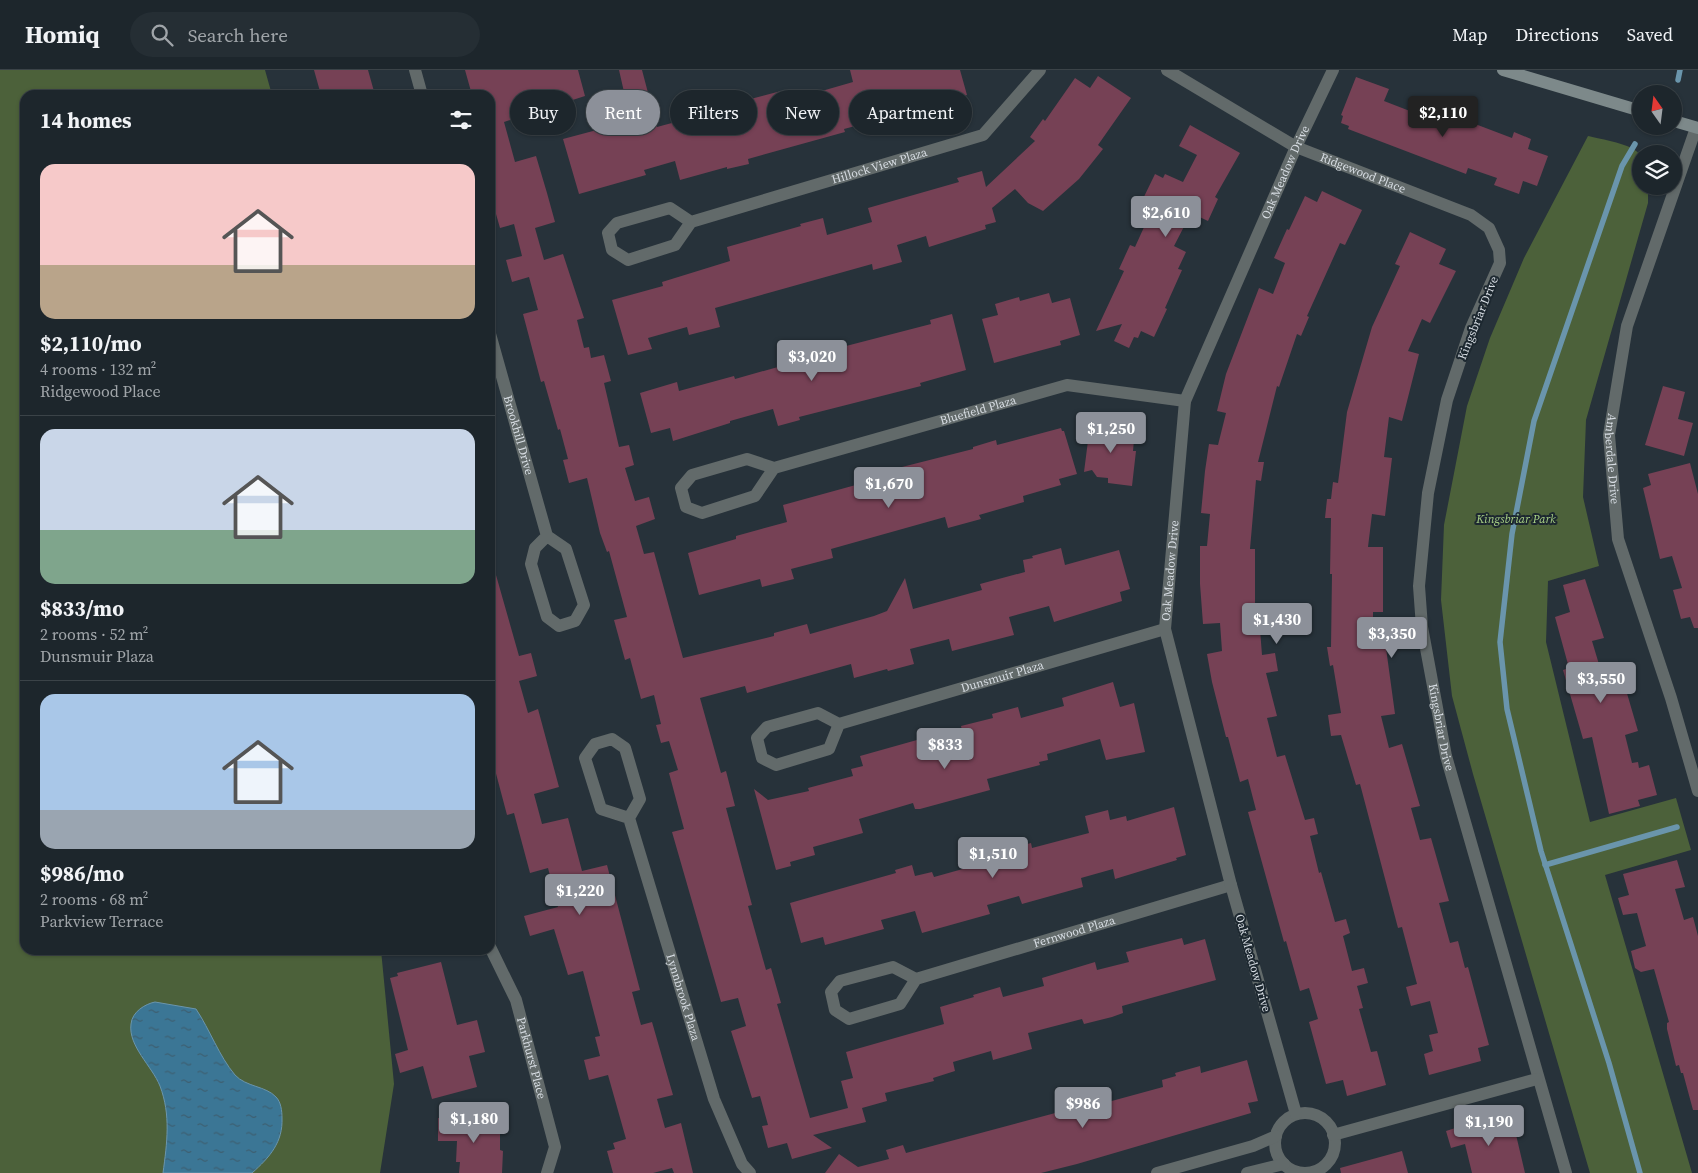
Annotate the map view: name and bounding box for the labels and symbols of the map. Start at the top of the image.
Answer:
north arrow [1632,85,1682,135]
pin: $2,110 [1402,96,1484,138]
street label: Oak Meadow Drive [1257,123,1313,222]
street label: Hillock View Plaza [830,144,930,188]
street label: Ridgewood Place [1318,149,1408,197]
pin: $2,610 [1125,196,1207,238]
street label: Kingsbriar Drive [1454,274,1502,362]
pin: $3,020 [771,340,853,382]
street label: Bluefield Plaza [938,392,1019,429]
street label: Brookhill Drive [500,393,537,477]
pin: $1,250 [1070,412,1152,454]
street label: Amberdale Drive [1601,412,1623,505]
pin: $1,670 [848,466,930,509]
park label: Kingsbriar Park [1475,511,1556,527]
street label: Oak Meadow Drive [1158,520,1183,622]
pin: $1,430 [1236,602,1318,645]
pin: $3,350 [1351,616,1433,659]
street label: Dunsmuir Plaza [959,657,1046,696]
pin: $3,550 [1560,662,1642,704]
street label: Kingsbriar Drive [1425,682,1458,773]
pin: $833 [915,728,975,770]
pin: $1,510 [952,836,1034,879]
pin: $1,220 [539,874,621,916]
street label: Fernwood Plaza [1031,912,1118,952]
street label: Oak Meadow Drive [1231,912,1275,1014]
street label: Lynnbrook Plaza [663,952,704,1044]
street label: Parkhurst Place [513,1015,550,1101]
pin: $986 [1053,1086,1113,1129]
pin: $1,180 [433,1102,515,1144]
pin: $1,190 [1448,1104,1530,1147]

